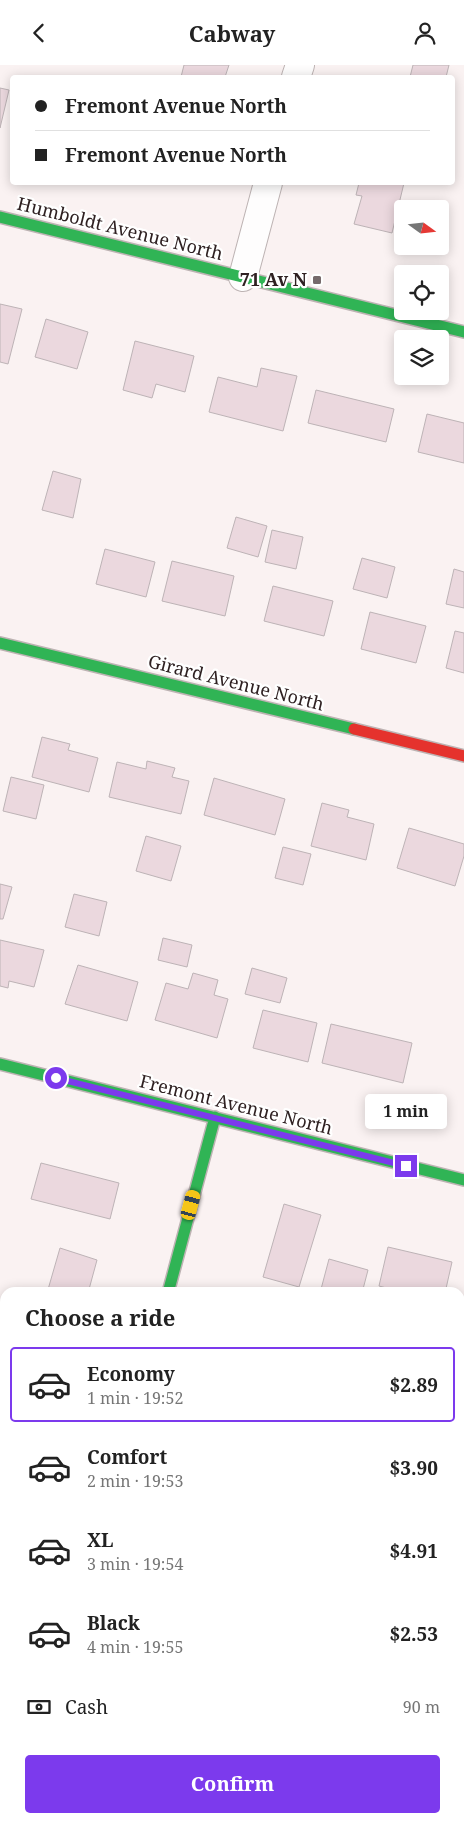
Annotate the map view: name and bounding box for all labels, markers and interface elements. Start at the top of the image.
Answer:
text: Cabway [189,18,275,48]
icon: back [25,19,53,47]
icon: person [411,19,439,47]
text: Fremont Avenue North [65,93,287,119]
text: Fremont Avenue North [65,142,287,168]
street label: Humboldt Avenue North [15,191,226,265]
north arrow [394,200,449,255]
map controls [394,200,449,385]
button: locate [394,265,449,320]
place label: 71 Av N [240,267,307,291]
marker: 71 Av N [311,274,323,286]
button: layers [394,330,449,385]
street label: Girard Avenue North [146,649,327,716]
route start [45,1067,67,1089]
street label: Fremont Avenue North [137,1068,335,1140]
callout: 1 min [365,1093,447,1129]
text: 1 min [383,1100,429,1122]
route end [395,1155,417,1177]
car [179,1189,202,1221]
text: Choose a ride [25,1302,175,1332]
text: Economy [87,1361,175,1387]
icon: car [27,1362,72,1407]
text: $2.89 [389,1372,438,1398]
text: 1 min · 19:52 [87,1387,183,1409]
text: Comfort [87,1444,167,1470]
icon: car [27,1445,72,1490]
text: $3.90 [389,1455,438,1481]
text: 2 min · 19:53 [87,1470,183,1492]
text: XL [87,1527,113,1553]
icon: car [27,1528,72,1573]
text: $4.91 [389,1538,438,1564]
text: 3 min · 19:54 [87,1553,183,1575]
text: Black [87,1610,140,1636]
icon: car [27,1611,72,1656]
text: $2.53 [389,1621,438,1647]
text: 4 min · 19:55 [87,1636,183,1658]
icon: cash [25,1693,53,1721]
text: Cash [65,1694,108,1720]
text: 90 m [403,1696,440,1718]
button: Confirm [25,1755,440,1813]

